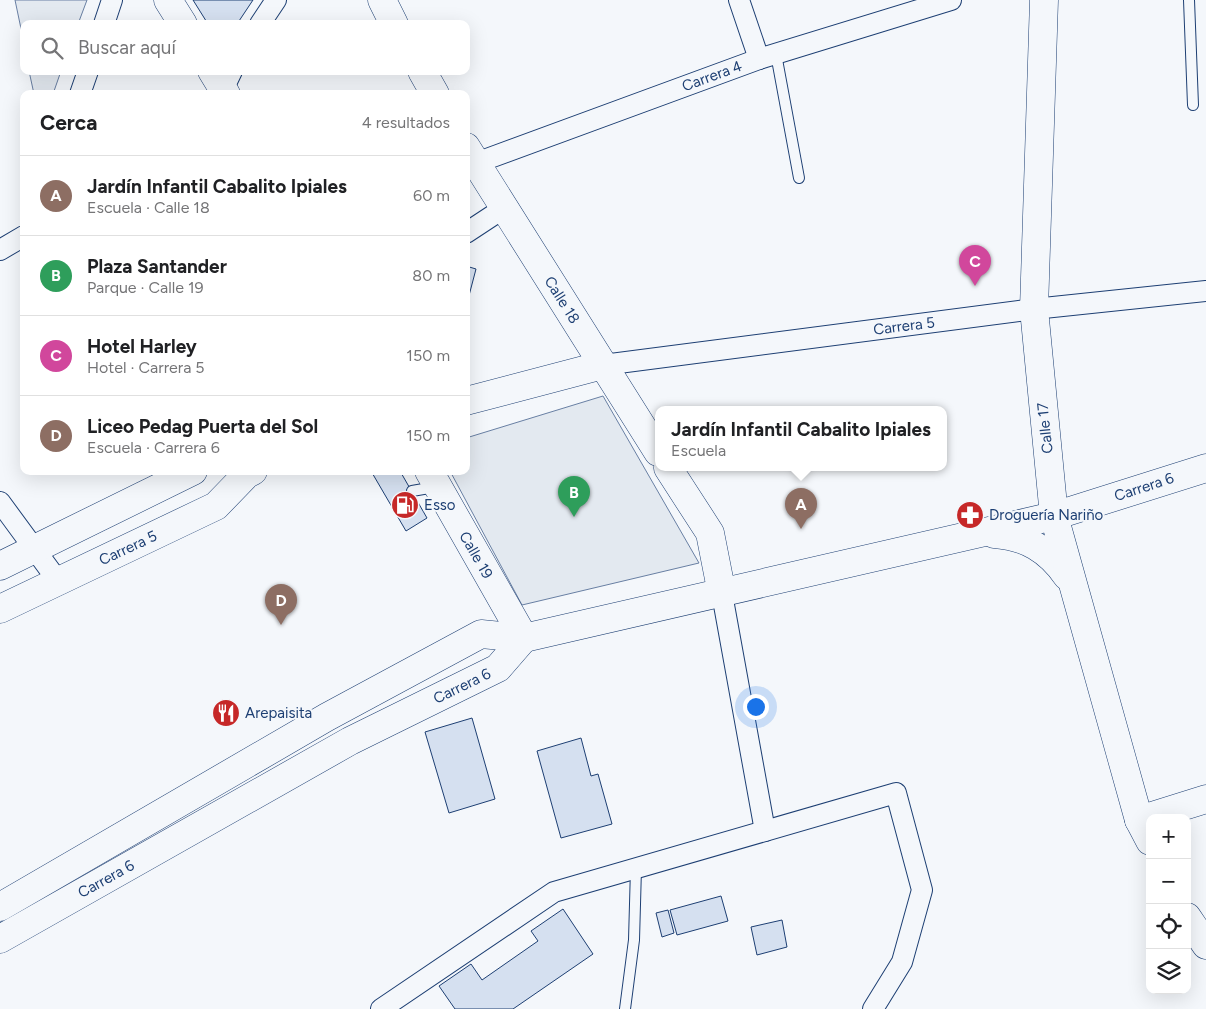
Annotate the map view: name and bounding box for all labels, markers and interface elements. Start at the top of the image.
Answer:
search box [20,20,470,75]
icon: search [38,34,66,62]
text: Buscar aquí [78,36,176,59]
street label: Carrera 4 [680,57,744,95]
text: Cerca [40,110,97,135]
text: 4 resultados [362,113,450,132]
text: Jardín Infantil Cabalito Ipiales [87,175,347,198]
text: A [50,186,62,205]
text: 60 m [413,186,450,205]
text: Escuela · Calle 18 [87,198,210,217]
pin: C [959,245,991,286]
text: Plaza Santander [87,255,227,278]
text: B [51,266,61,285]
text: 80 m [412,266,450,285]
street label: Calle 18 [540,273,584,327]
text: Parque · Calle 19 [87,278,204,297]
street label: Carrera 5 [872,313,936,339]
text: Hotel Harley [87,335,197,358]
text: C [50,346,62,365]
text: 150 m [406,346,450,365]
text: Hotel · Carrera 5 [87,358,205,377]
street label: Calle 17 [1033,402,1057,454]
popup [655,406,947,471]
text: Liceo Pedag Puerta del Sol [87,415,318,438]
text: Jardín Infantil Cabalito Ipiales [671,418,931,441]
text: D [50,426,62,445]
text: 150 m [406,426,450,445]
text: Escuela · Carrera 6 [87,438,220,457]
text: Escuela [671,441,726,460]
street label: Carrera 6 [1112,469,1177,505]
pin: B [558,476,590,517]
pin: A [785,488,817,529]
fuel station icon: Esso [390,490,420,520]
place label: Esso [424,496,456,514]
pharmacy icon: Droguería Nariño [955,500,985,530]
place label: Droguería Nariño [989,506,1104,524]
street label: Carrera 5 [96,527,160,569]
street label: Calle 19 [455,528,497,582]
pin: D [265,584,297,625]
street label: Carrera 6 [430,664,494,708]
your location [743,694,769,720]
restaurant icon: Arepaisita [211,698,241,728]
place label: Arepaisita [245,704,312,722]
map controls [1146,814,1191,994]
button: + [1146,814,1191,859]
street label: Carrera 6 [75,856,138,902]
button: − [1146,859,1191,904]
button: locate [1146,904,1191,949]
button: layers [1146,949,1191,994]

